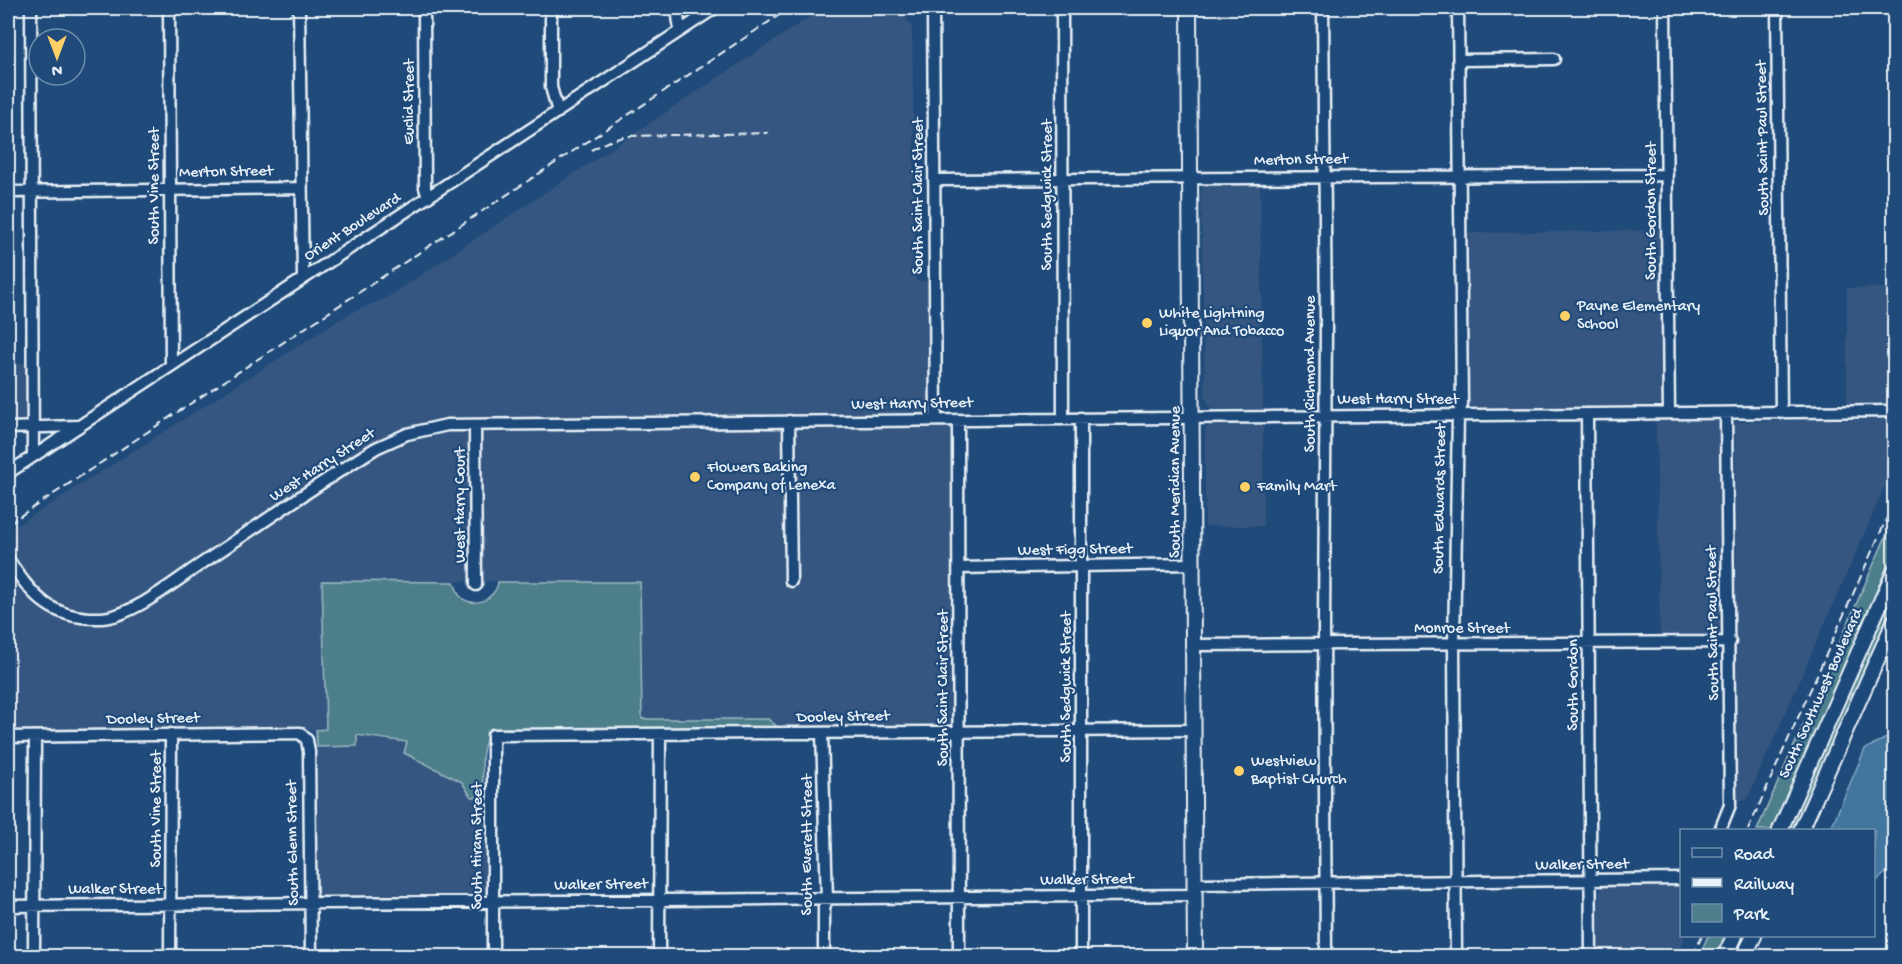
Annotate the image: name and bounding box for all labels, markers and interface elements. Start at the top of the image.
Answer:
north arrow [27,27,87,87]
street label: Euclid Street [401,58,420,145]
text: N [51,59,62,78]
street label: South Saint Paul Street [1753,59,1775,216]
street label: South Saint Clair Street [910,116,929,274]
street label: South Sedgwick Street [1039,118,1058,271]
street label: South Vine Street [146,126,165,244]
street label: South Gordon Street [1643,141,1662,280]
street label: Merton Street [1254,151,1350,171]
street label: Merton Street [179,163,275,183]
street label: Orient Boulevard [301,189,406,266]
street label: South Richmond Avenue [1302,295,1321,452]
place label: Payne Elementary School [1576,298,1700,335]
place label: White Lightning Liquor And Tobacco [1159,305,1284,342]
marker: Payne Elementary School [1558,309,1572,323]
marker: White Lightning Liquor And Tobacco [1140,316,1154,330]
street label: West Harry Street [1337,391,1460,410]
street label: West Harry Street [851,394,974,416]
street label: South Meridian Avenue [1167,405,1186,558]
street label: South Edwards Street [1430,422,1452,574]
street label: West Harry Street [267,424,380,507]
street label: West Harry Court [452,446,471,563]
place label: Flowers Baking Company of Lenexa [706,459,837,496]
marker: Flowers Baking Company of Lenexa [688,470,702,484]
place label: Family Mart [1256,478,1338,497]
marker: Family Mart [1238,480,1252,494]
street label: West Figg Street [1018,540,1134,561]
street label: South Saint Paul Street [1703,544,1725,701]
street label: South Southwest Boulevard [1776,605,1869,782]
street label: South Saint Clair Street [935,608,954,766]
street label: South Sedgwick Street [1058,610,1077,763]
street label: Monroe Street [1414,620,1511,639]
street label: South Gordon [1565,639,1584,731]
street label: Dooley Street [795,708,891,728]
street label: Dooley Street [105,710,201,730]
street label: South Vine Street [148,749,167,867]
place label: Westview Baptist Church [1250,753,1347,790]
marker: Westview Baptist Church [1232,764,1246,778]
street label: South Everett Street [799,773,818,915]
street label: South Glenn Street [283,779,305,906]
street label: South Hiram Street [469,781,488,910]
legend [1680,829,1875,937]
text: Road [1734,845,1775,866]
street label: Walker Street [1535,856,1630,876]
street label: Walker Street [1040,871,1135,891]
text: Railway [1734,875,1794,896]
street label: Walker Street [554,876,649,896]
street label: Walker Street [68,881,163,900]
text: Park [1733,905,1770,926]

